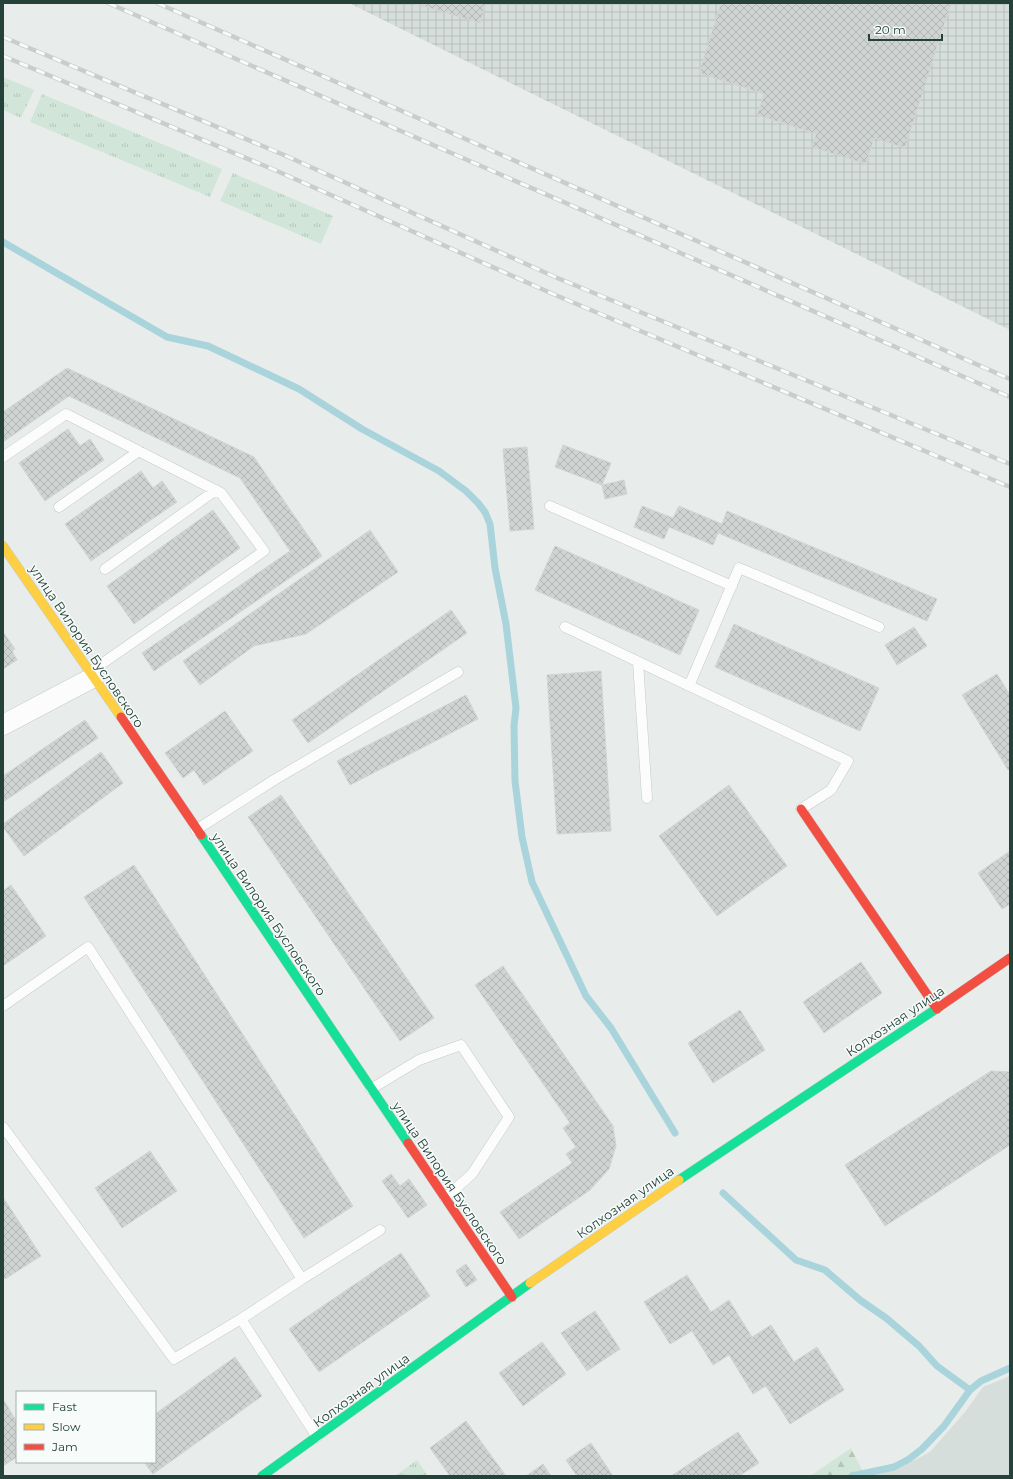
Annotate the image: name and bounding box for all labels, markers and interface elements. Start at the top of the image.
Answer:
scale bar [869,16,942,42]
text: 20 m [875,22,906,37]
street label: улица Вилория Бусловского [26,561,148,731]
street label: улица Вилория Бусловского [208,829,330,999]
street label: Колхозная улица [843,982,947,1060]
street label: улица Вилория Бусловского [389,1098,511,1268]
street label: Колхозная улица [573,1162,677,1242]
street label: Колхозная улица [310,1350,412,1430]
legend [16,1391,156,1463]
text: Fast [52,1399,77,1414]
text: Slow [52,1419,81,1434]
text: Jam [51,1439,78,1454]

